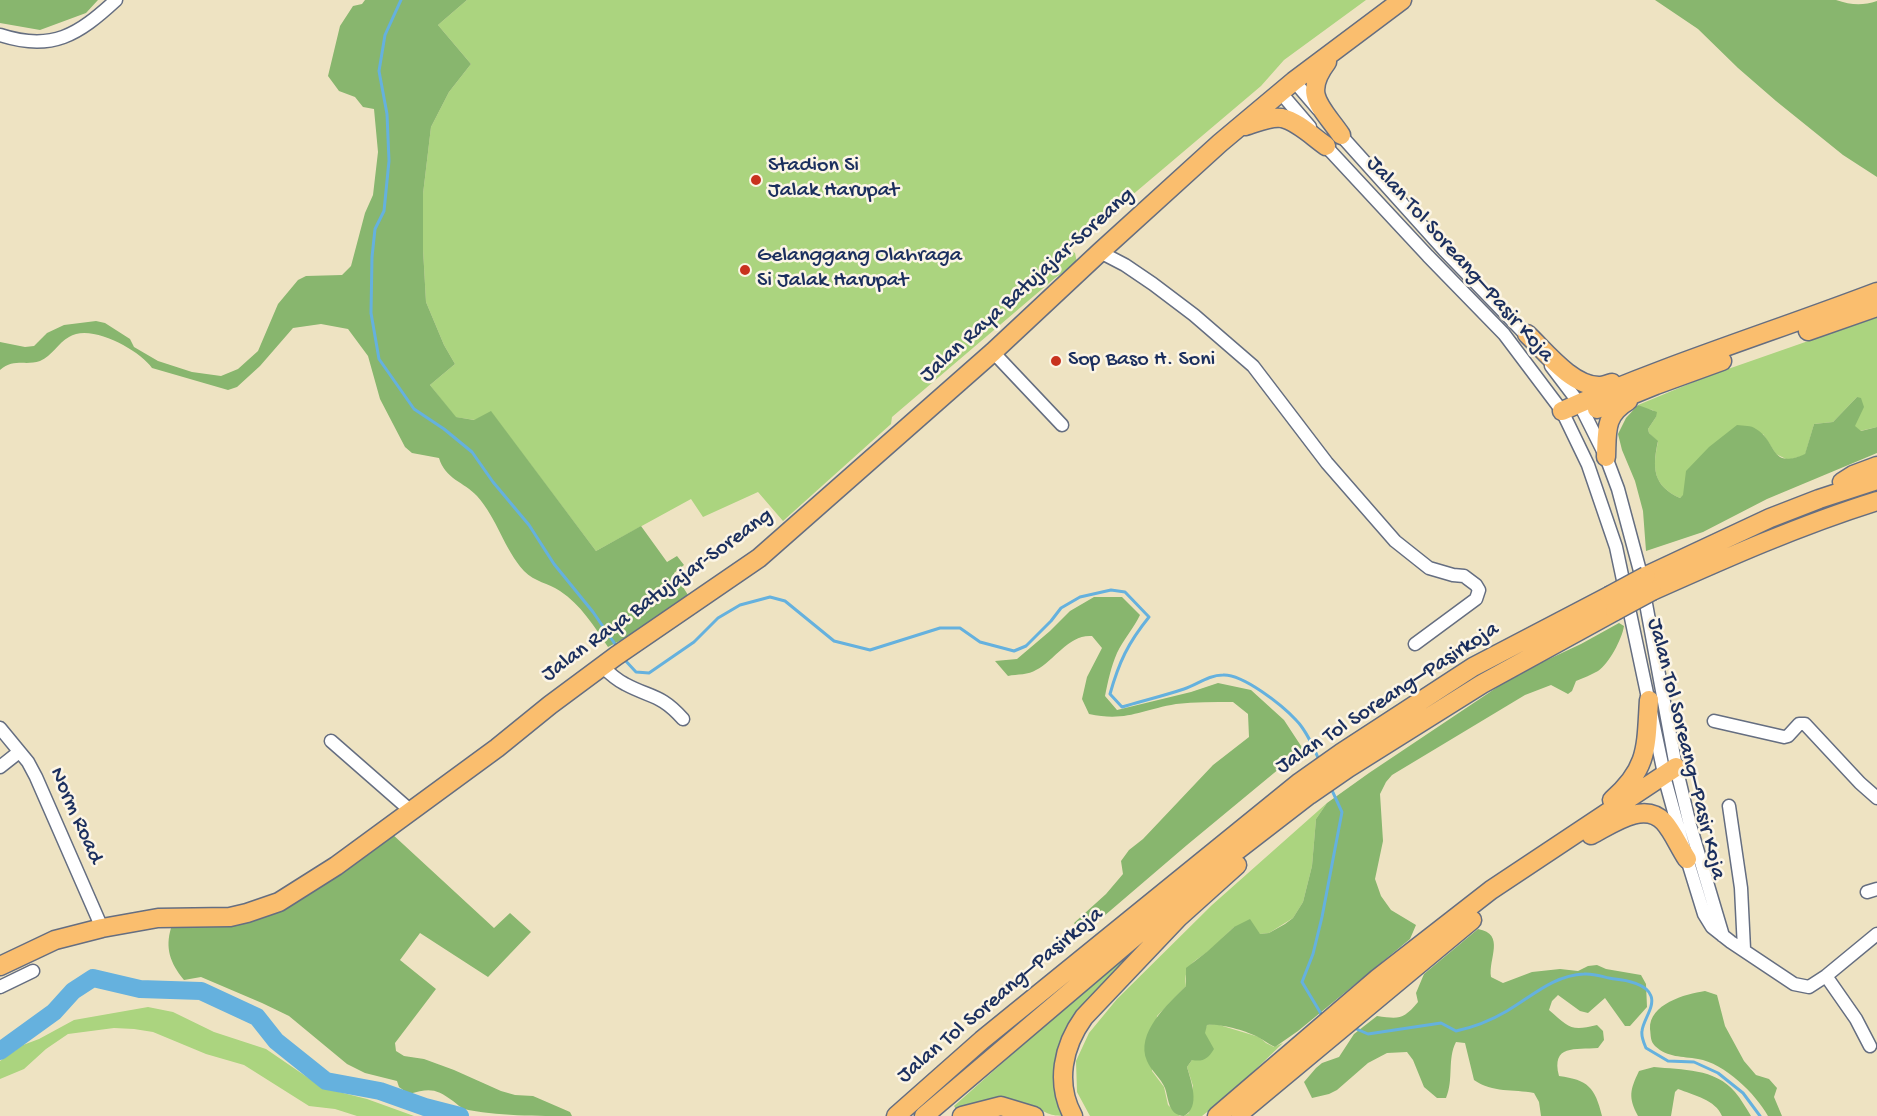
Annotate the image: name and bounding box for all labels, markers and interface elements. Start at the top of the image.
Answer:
street label: Jalan Tol Soreang–Pasir Koja [1359,151,1559,369]
place label: Stadion Si Jalak Harupat [768,154,899,206]
marker: Stadion Si Jalak Harupat [749,173,763,187]
street label: Jalan Raya Batujajar-Soreang [915,183,1141,389]
place label: Gelanggang Olahraga Si Jalak Harupat [757,244,962,296]
marker: Gelanggang Olahraga Si Jalak Harupat [738,263,752,277]
place label: Sop Baso H. Soni [1068,348,1215,374]
marker: Sop Baso H. Soni [1049,354,1063,368]
street label: Jalan Raya Batujajar-Soreang [537,503,779,689]
street label: Jalan Tol Soreang–Pasir Koja [1640,616,1730,882]
street label: Jalan Tol Soreang–Pasirkoja [1271,617,1505,781]
street label: Norm Road [42,764,108,868]
street label: Jalan Tol Soreang–Pasirkoja [893,902,1109,1090]

